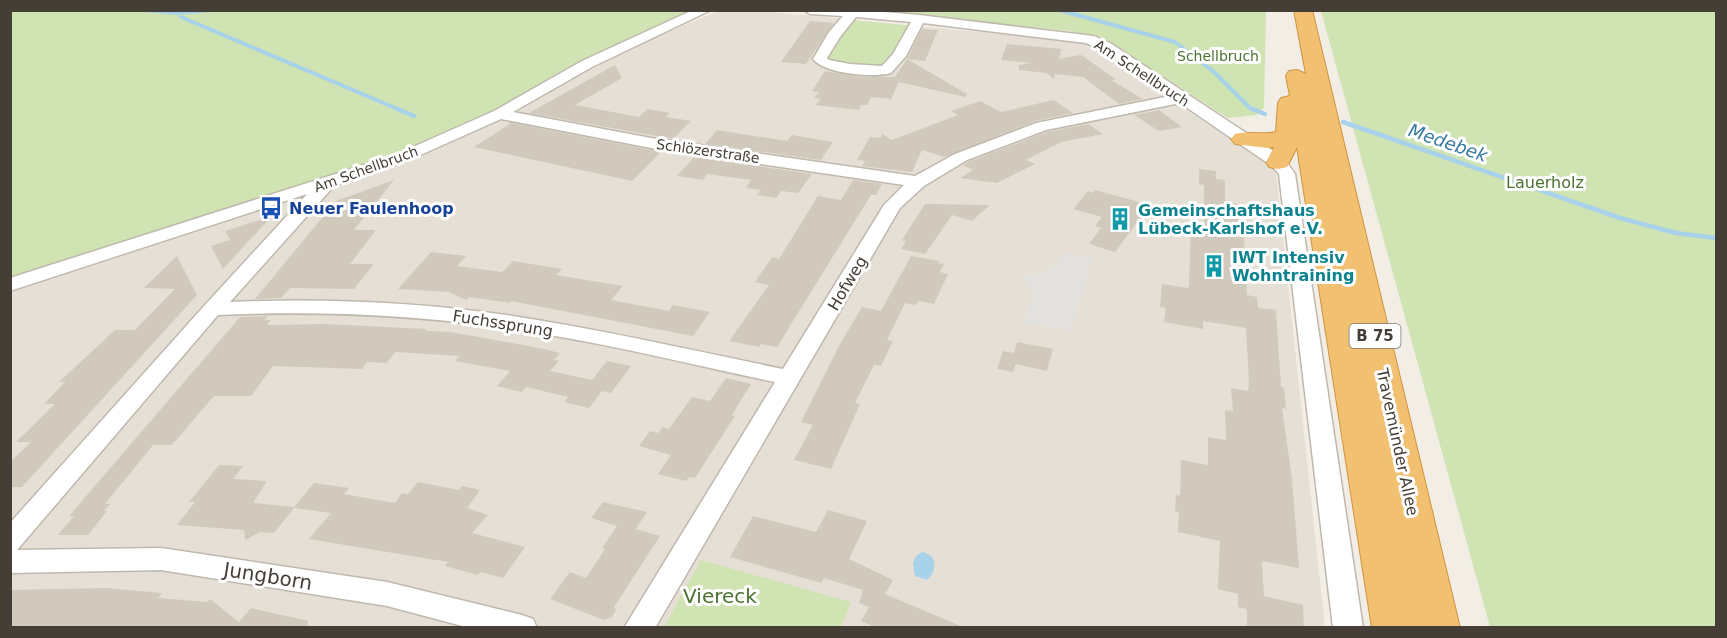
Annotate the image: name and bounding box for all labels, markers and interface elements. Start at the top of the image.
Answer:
street label: Am Schellbruch [1092,36,1192,110]
park label: Schellbruch [1177,48,1259,64]
water label: Medebek [1406,119,1492,166]
street label: Schlözerstraße [655,136,761,166]
street label: Am Schellbruch [312,143,420,195]
park label: Lauerholz [1506,173,1584,192]
bus stop icon: Neuer Faulenhoop [258,195,284,221]
place label: Neuer Faulenhoop [289,199,454,218]
place label: Gemeinschaftshaus Lübeck-Karlshof e.V. [1138,201,1323,238]
building icon: Gemeinschaftshaus Lübeck-Karlshof e.V. [1107,206,1133,232]
place label: IWT Intensiv Wohntraining [1232,248,1354,285]
street label: Hofweg [824,253,871,314]
building icon: IWT Intensiv Wohntraining [1201,253,1227,279]
street label: Fuchssprung [451,306,554,341]
road number: B 75 [1350,324,1400,348]
street label: Travemünder Allee [1372,366,1422,518]
street label: Jungborn [220,557,314,595]
park label: Viereck [683,584,757,608]

